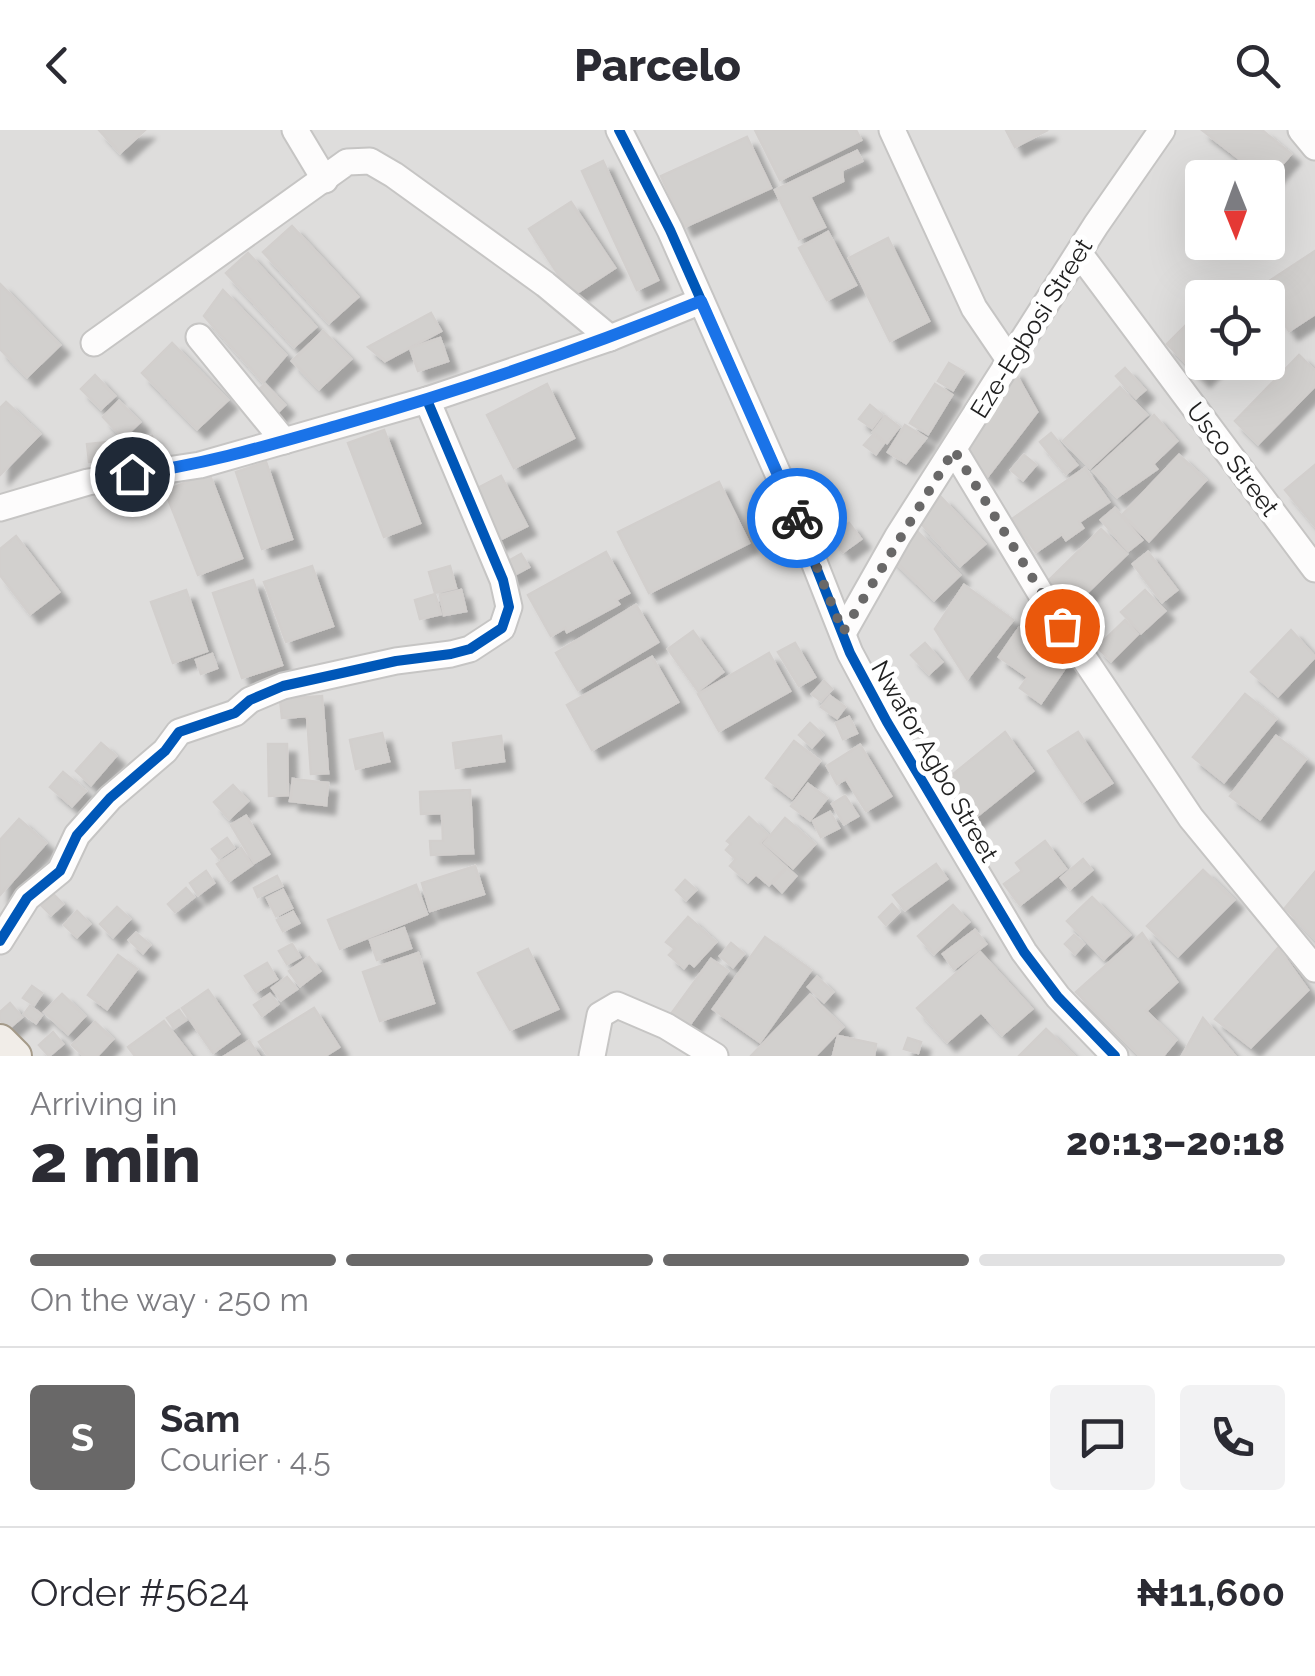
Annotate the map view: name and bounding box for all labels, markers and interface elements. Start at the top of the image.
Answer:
icon: back [30,38,85,93]
icon: search [1230,38,1285,93]
text: Parcelo [574,39,741,92]
north arrow [1185,160,1285,260]
map controls [1185,160,1285,380]
street label: Eze-Egbosi Street [964,232,1099,423]
button: locate [1185,280,1285,380]
street label: Usco Street [1180,396,1286,522]
pin [90,432,175,517]
icon: home [105,447,160,502]
courier [747,468,847,568]
icon: bike [770,491,825,546]
pin [1020,584,1105,669]
icon: bag [1035,599,1090,654]
street label: Nwafor Agbo Street [865,655,1005,867]
text: Arriving in [30,1085,177,1122]
text: 20:13–20:18 [1066,1119,1285,1164]
text: 2 min [30,1121,201,1197]
text: On the way · 250 m [30,1281,309,1318]
button: chat [1050,1385,1155,1490]
button: phone [1180,1385,1285,1490]
text: Sam [160,1396,240,1441]
text: S [71,1415,94,1460]
text: Courier · 4.5 [160,1441,331,1478]
text: Order #5624 [30,1570,249,1615]
text: ₦11,600 [1136,1570,1285,1615]

